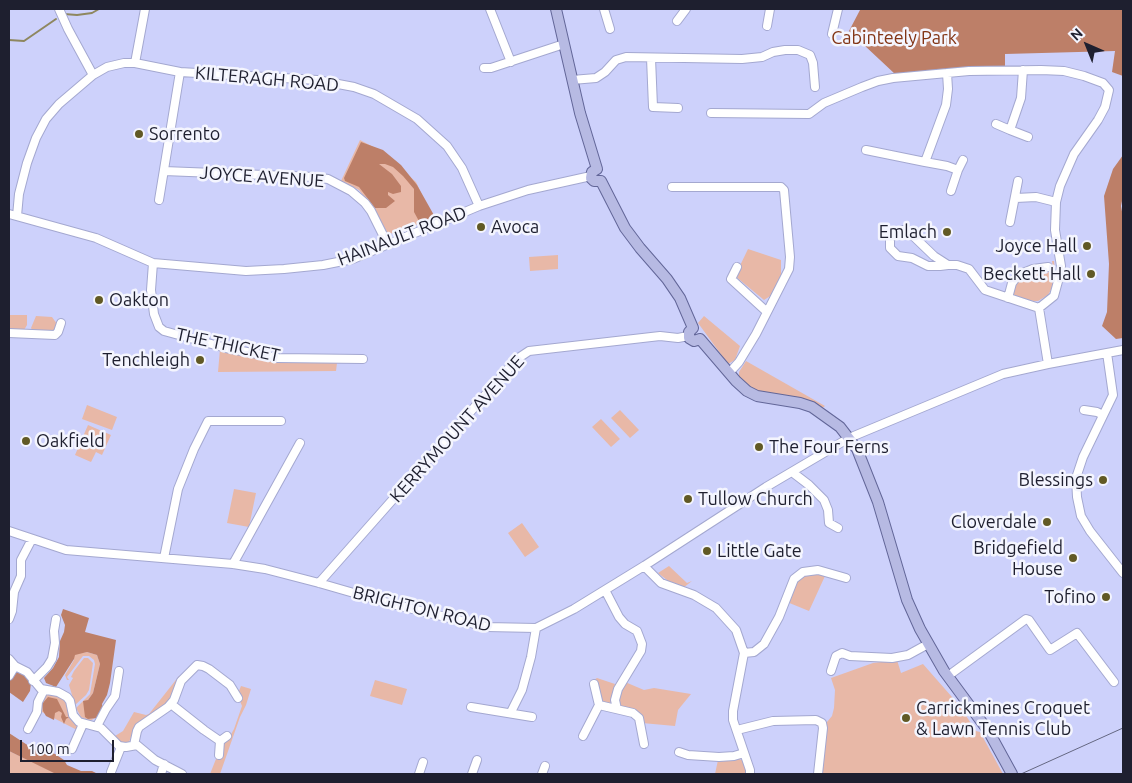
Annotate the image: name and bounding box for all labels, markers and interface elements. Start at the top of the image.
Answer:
north arrow [1062,20,1112,70]
text: N [1067,25,1086,44]
park label: Cabinteely Park [831,27,957,49]
street label: KILTERAGH ROAD [194,62,340,96]
place label: Sorrento [149,123,220,145]
marker: Sorrento [133,128,145,140]
street label: JOYCE AVENUE [199,162,325,192]
street label: HAINAULT ROAD [334,201,470,271]
place label: Avoca [491,216,539,238]
marker: Avoca [475,221,487,233]
place label: Emlach [879,221,937,243]
marker: Emlach [941,226,953,238]
place label: Joyce Hall [995,235,1077,257]
marker: Joyce Hall [1081,240,1093,252]
place label: Beckett Hall [983,263,1081,285]
marker: Beckett Hall [1085,268,1097,280]
place label: Oakton [109,289,169,311]
marker: Oakton [93,294,105,306]
street label: THE THICKET [174,323,282,367]
place label: Tenchleigh [102,349,190,371]
street label: KERRYMOUNT AVENUE [385,351,529,507]
marker: Tenchleigh [194,354,206,366]
place label: Oakfield [36,430,105,452]
marker: Oakfield [20,435,32,447]
place label: The Four Ferns [769,436,889,458]
marker: The Four Ferns [753,441,765,453]
place label: Blessings [1018,469,1093,491]
marker: Blessings [1097,474,1109,486]
place label: Tullow Church [698,488,813,510]
marker: Tullow Church [682,493,694,505]
place label: Cloverdale [951,511,1037,533]
marker: Cloverdale [1041,516,1053,528]
place label: Bridgefield House [973,537,1063,580]
place label: Little Gate [717,540,802,562]
marker: Little Gate [701,545,713,557]
marker: Bridgefield House [1067,552,1079,564]
street label: BRIGHTON ROAD [351,581,493,637]
place label: Tofino [1044,586,1096,608]
marker: Tofino [1100,591,1112,603]
place label: Carrickmines Croquet & Lawn Tennis Club [916,697,1090,740]
marker: Carrickmines Croquet & Lawn Tennis Club [900,712,912,724]
scale bar [22,730,116,762]
text: 100 m [28,740,70,757]

